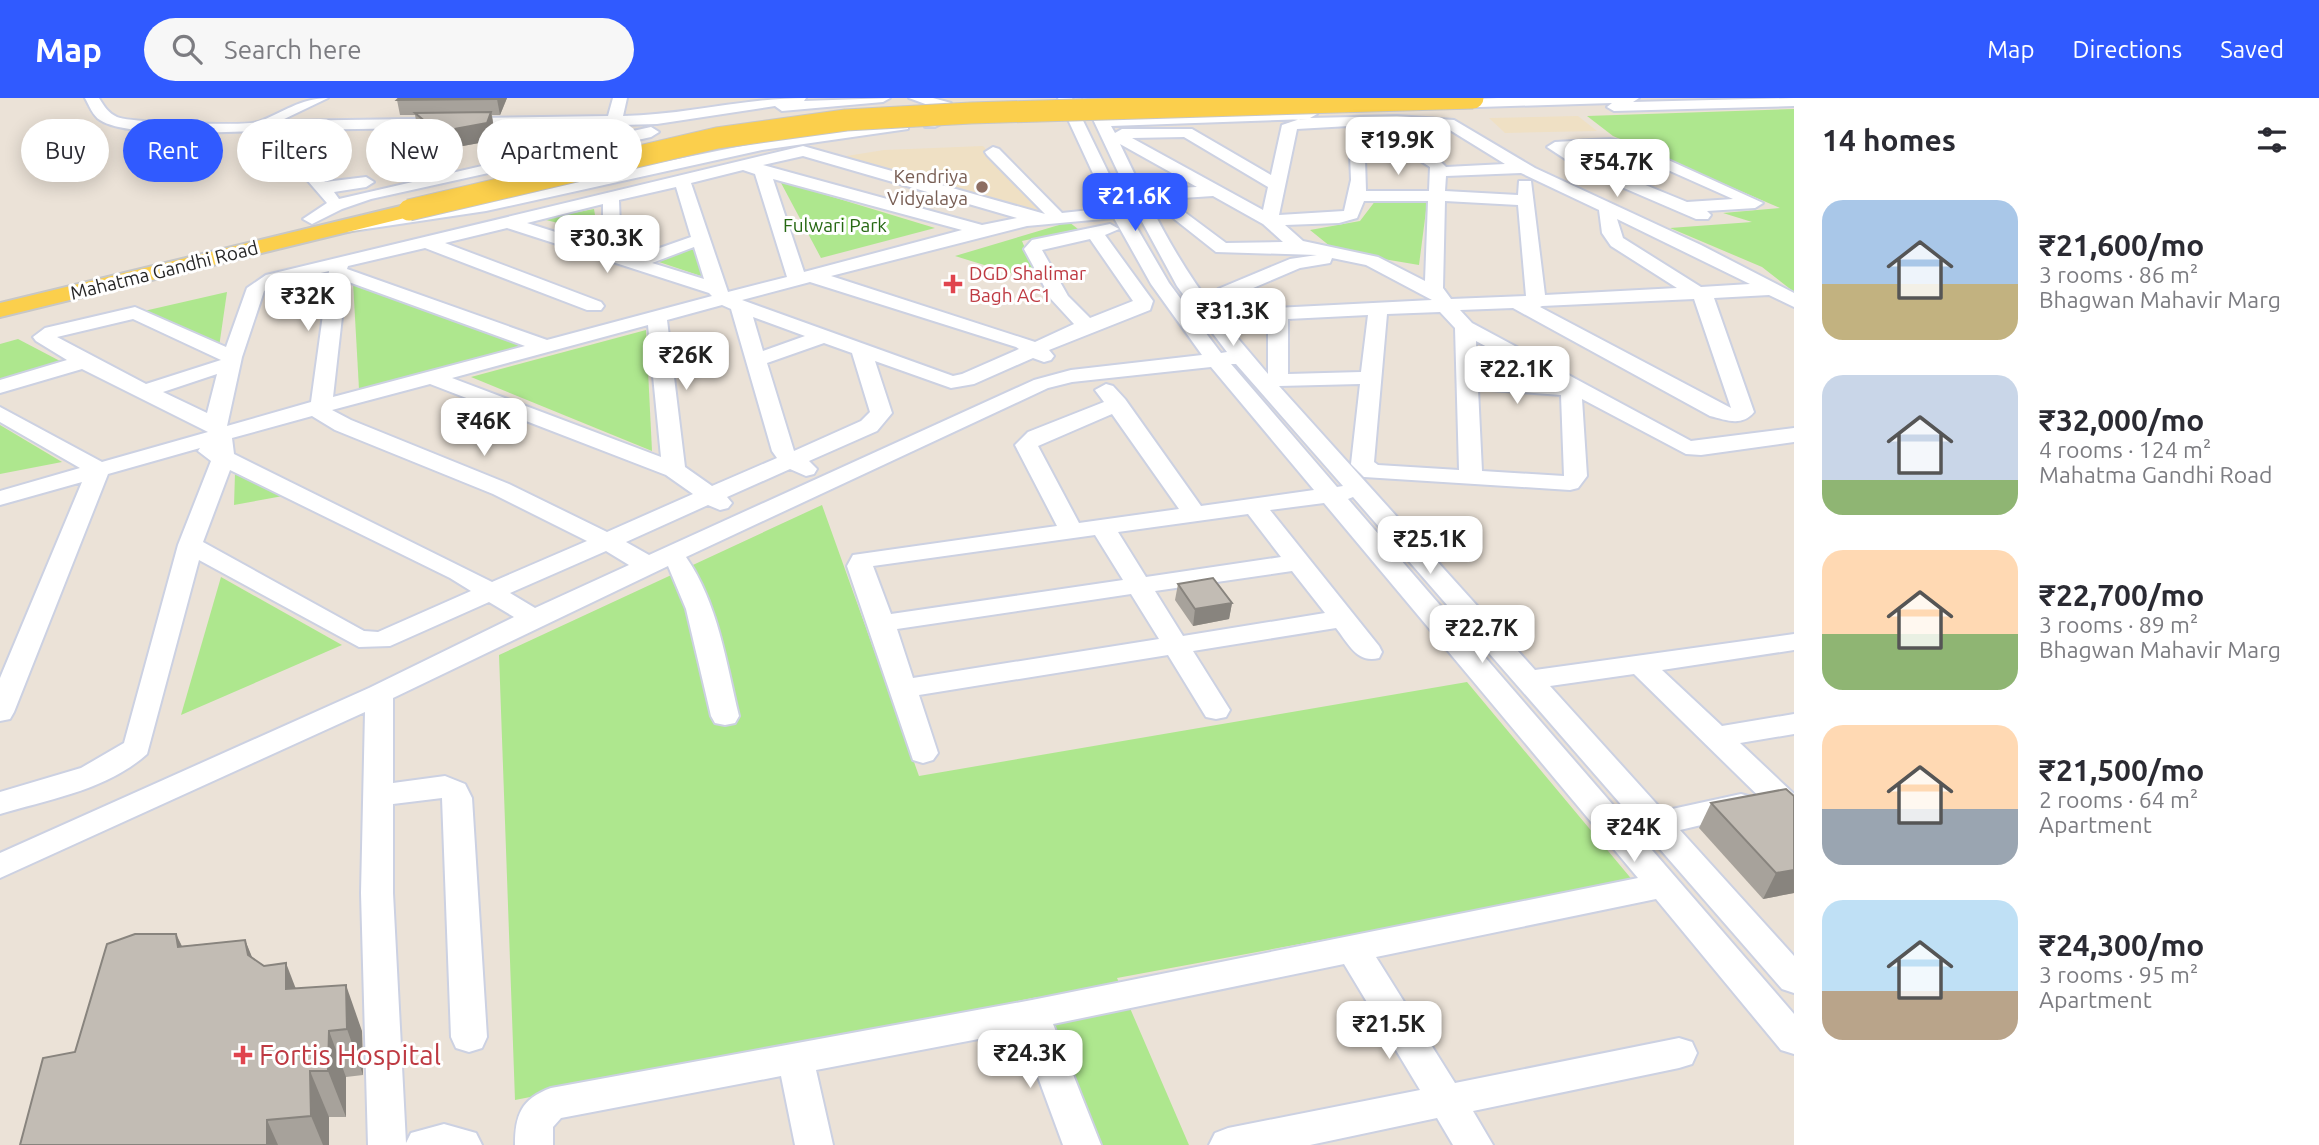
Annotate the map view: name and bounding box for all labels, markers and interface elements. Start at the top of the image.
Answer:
search box [144,18,634,81]
icon: search [168,30,206,68]
text: Map [35,31,102,68]
text: Search here [224,35,362,64]
text: Map [1987,36,2034,63]
text: Directions [2072,36,2182,63]
text: Saved [2220,36,2284,63]
pin: ₹19.9K [1341,118,1455,177]
chip: Buy [21,119,109,182]
chip: Rent [123,119,223,182]
chip: Filters [237,119,352,182]
chip: New [366,119,463,182]
chip: Apartment [477,119,642,182]
icon: filters [2253,121,2291,159]
text: 14 homes [1822,123,1956,157]
text: ₹19.9K [1362,127,1434,152]
pin: ₹54.7K [1560,140,1674,199]
text: ₹54.7K [1581,149,1653,174]
place label: Kendriya Vidyalaya [887,165,968,209]
pin: ₹21.6K [1078,174,1192,233]
marker: Kendriya Vidyalaya [974,179,990,195]
text: ₹21.6K [1099,183,1171,208]
park label: Fulwari Park [783,214,887,236]
pin: ₹30.3K [550,216,664,275]
text: ₹30.3K [571,225,643,250]
icon: home [1878,228,1962,312]
text: ₹21,600/mo [2039,228,2204,262]
street label: Mahatma Gandhi Road [68,236,260,304]
place label: DGD Shalimar Bagh AC1 [969,262,1086,306]
text: 3 rooms · 86 m² [2039,262,2198,287]
pin: ₹32K [267,274,349,333]
marker: DGD Shalimar Bagh AC1 [943,274,963,294]
text: ₹32K [281,283,335,308]
text: Bhagwan Mahavir Marg [2039,287,2281,312]
pin: ₹31.3K [1176,288,1290,348]
text: ₹31.3K [1197,298,1269,323]
pin: ₹26K [645,332,727,392]
text: ₹26K [659,342,713,367]
pin: ₹22.1K [1460,346,1574,406]
text: ₹22.1K [1481,356,1553,381]
pin: ₹46K [443,398,525,458]
icon: home [1878,403,1962,487]
text: ₹32,000/mo [2039,403,2204,437]
text: ₹46K [457,408,511,433]
text: 4 rooms · 124 m² [2039,437,2211,462]
text: Mahatma Gandhi Road [2039,462,2272,487]
pin: ₹25.1K [1373,517,1487,576]
text: ₹25.1K [1394,526,1466,551]
icon: home [1878,578,1962,662]
text: ₹22,700/mo [2039,578,2204,612]
pin: ₹22.7K [1425,606,1539,665]
text: 3 rooms · 89 m² [2039,612,2198,637]
text: ₹22.7K [1446,615,1518,640]
text: Bhagwan Mahavir Marg [2039,637,2281,662]
icon: home [1878,753,1962,837]
text: ₹21,500/mo [2039,753,2204,787]
text: 2 rooms · 64 m² [2039,787,2198,812]
pin: ₹24K [1593,804,1675,864]
text: Apartment [2039,812,2152,837]
text: ₹24K [1607,814,1661,839]
icon: home [1878,928,1962,1012]
text: ₹24,300/mo [2039,928,2204,962]
text: 3 rooms · 95 m² [2039,962,2198,987]
text: Apartment [2039,987,2152,1012]
pin: ₹21.5K [1332,1002,1446,1061]
text: ₹21.5K [1353,1011,1425,1036]
pin: ₹24.3K [973,1030,1087,1090]
place label: Fortis Hospital [259,1039,441,1070]
text: ₹24.3K [994,1040,1066,1065]
marker: Fortis Hospital [233,1045,253,1065]

